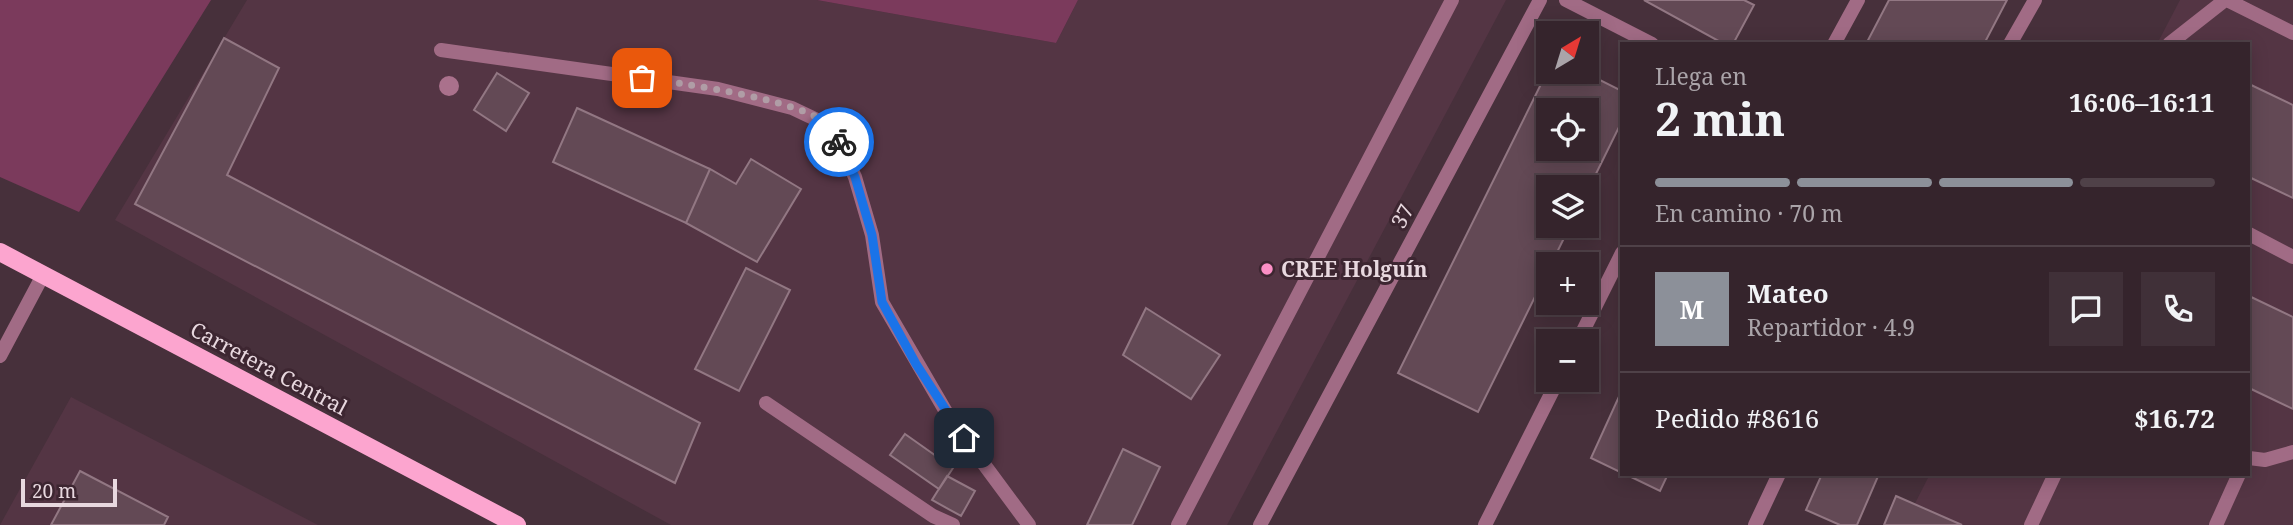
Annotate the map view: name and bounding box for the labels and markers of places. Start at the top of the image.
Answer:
pin [612,48,672,108]
place label: CREE Holguín [1281,255,1428,283]
marker: CREE Holguín [1259,261,1275,277]
pin [934,408,994,468]

